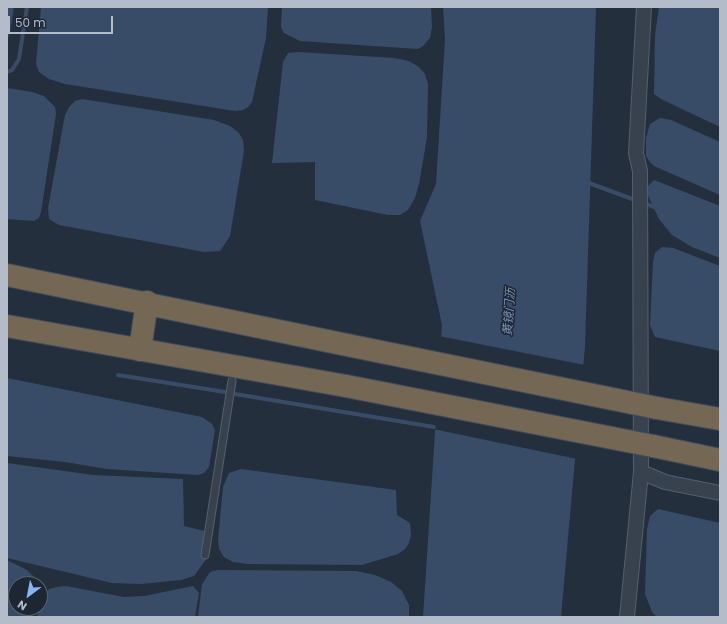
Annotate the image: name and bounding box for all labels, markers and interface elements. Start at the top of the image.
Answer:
scale bar [10,8,115,34]
text: 50 m [15,14,46,31]
water label: 黄镜门沥 [501,288,519,336]
north arrow [8,576,48,616]
text: N [14,596,30,614]

